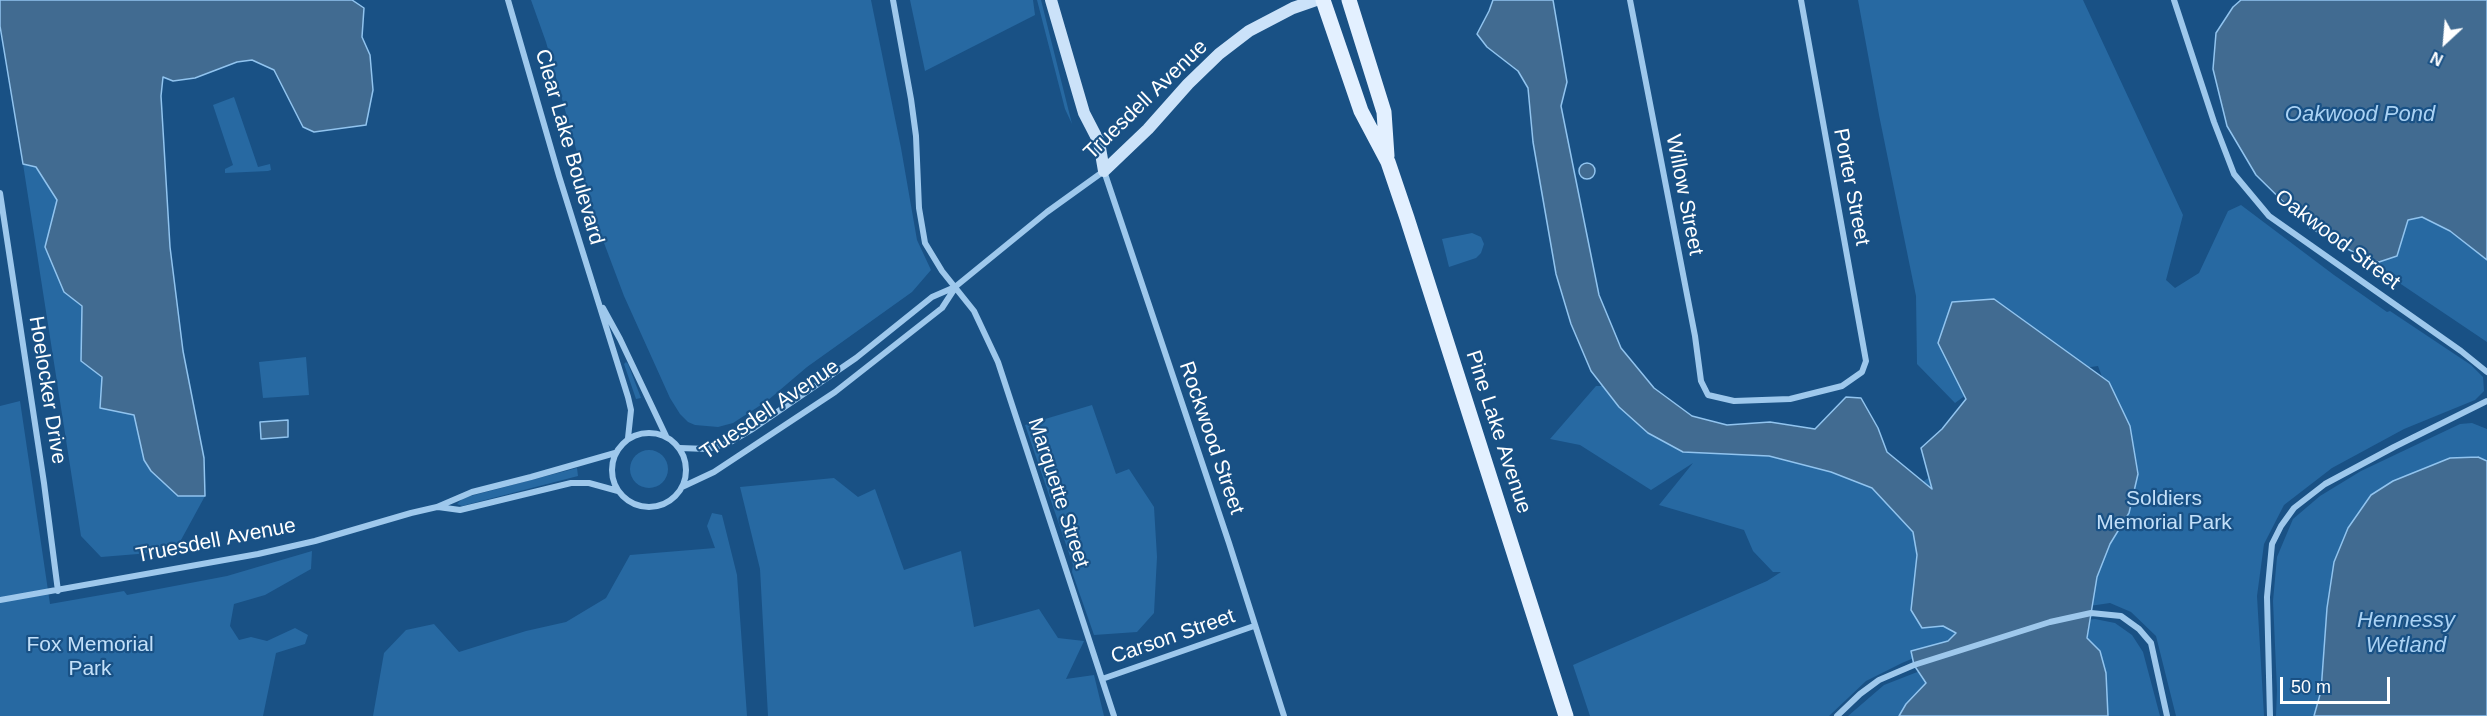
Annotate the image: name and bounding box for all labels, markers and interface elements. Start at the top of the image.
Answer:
north arrow [2415,12,2475,72]
street label: Truesdell Avenue [1079,35,1213,165]
street label: Clear Lake Boulevard [529,46,609,248]
text: N [2428,48,2446,69]
water label: Oakwood Pond [2285,102,2435,128]
street label: Porter Street [1827,126,1875,248]
street label: Willow Street [1660,132,1708,258]
street label: Oakwood Street [2269,185,2405,295]
street label: Hoelocker Drive [23,314,71,466]
street label: Pine Lake Avenue [1460,347,1536,517]
street label: Truesdell Avenue [696,354,844,466]
street label: Rockwood Street [1173,358,1249,518]
street label: Marquette Street [1022,415,1094,571]
park label: Soldiers Memorial Park [2096,486,2232,536]
street label: Truesdell Avenue [134,513,298,569]
street label: Carson Street [1108,604,1238,670]
water label: Hennessy Wetland [2357,608,2455,660]
park label: Fox Memorial Park [26,632,154,682]
scale bar [2283,665,2392,703]
text: 50 m [2291,677,2331,697]

